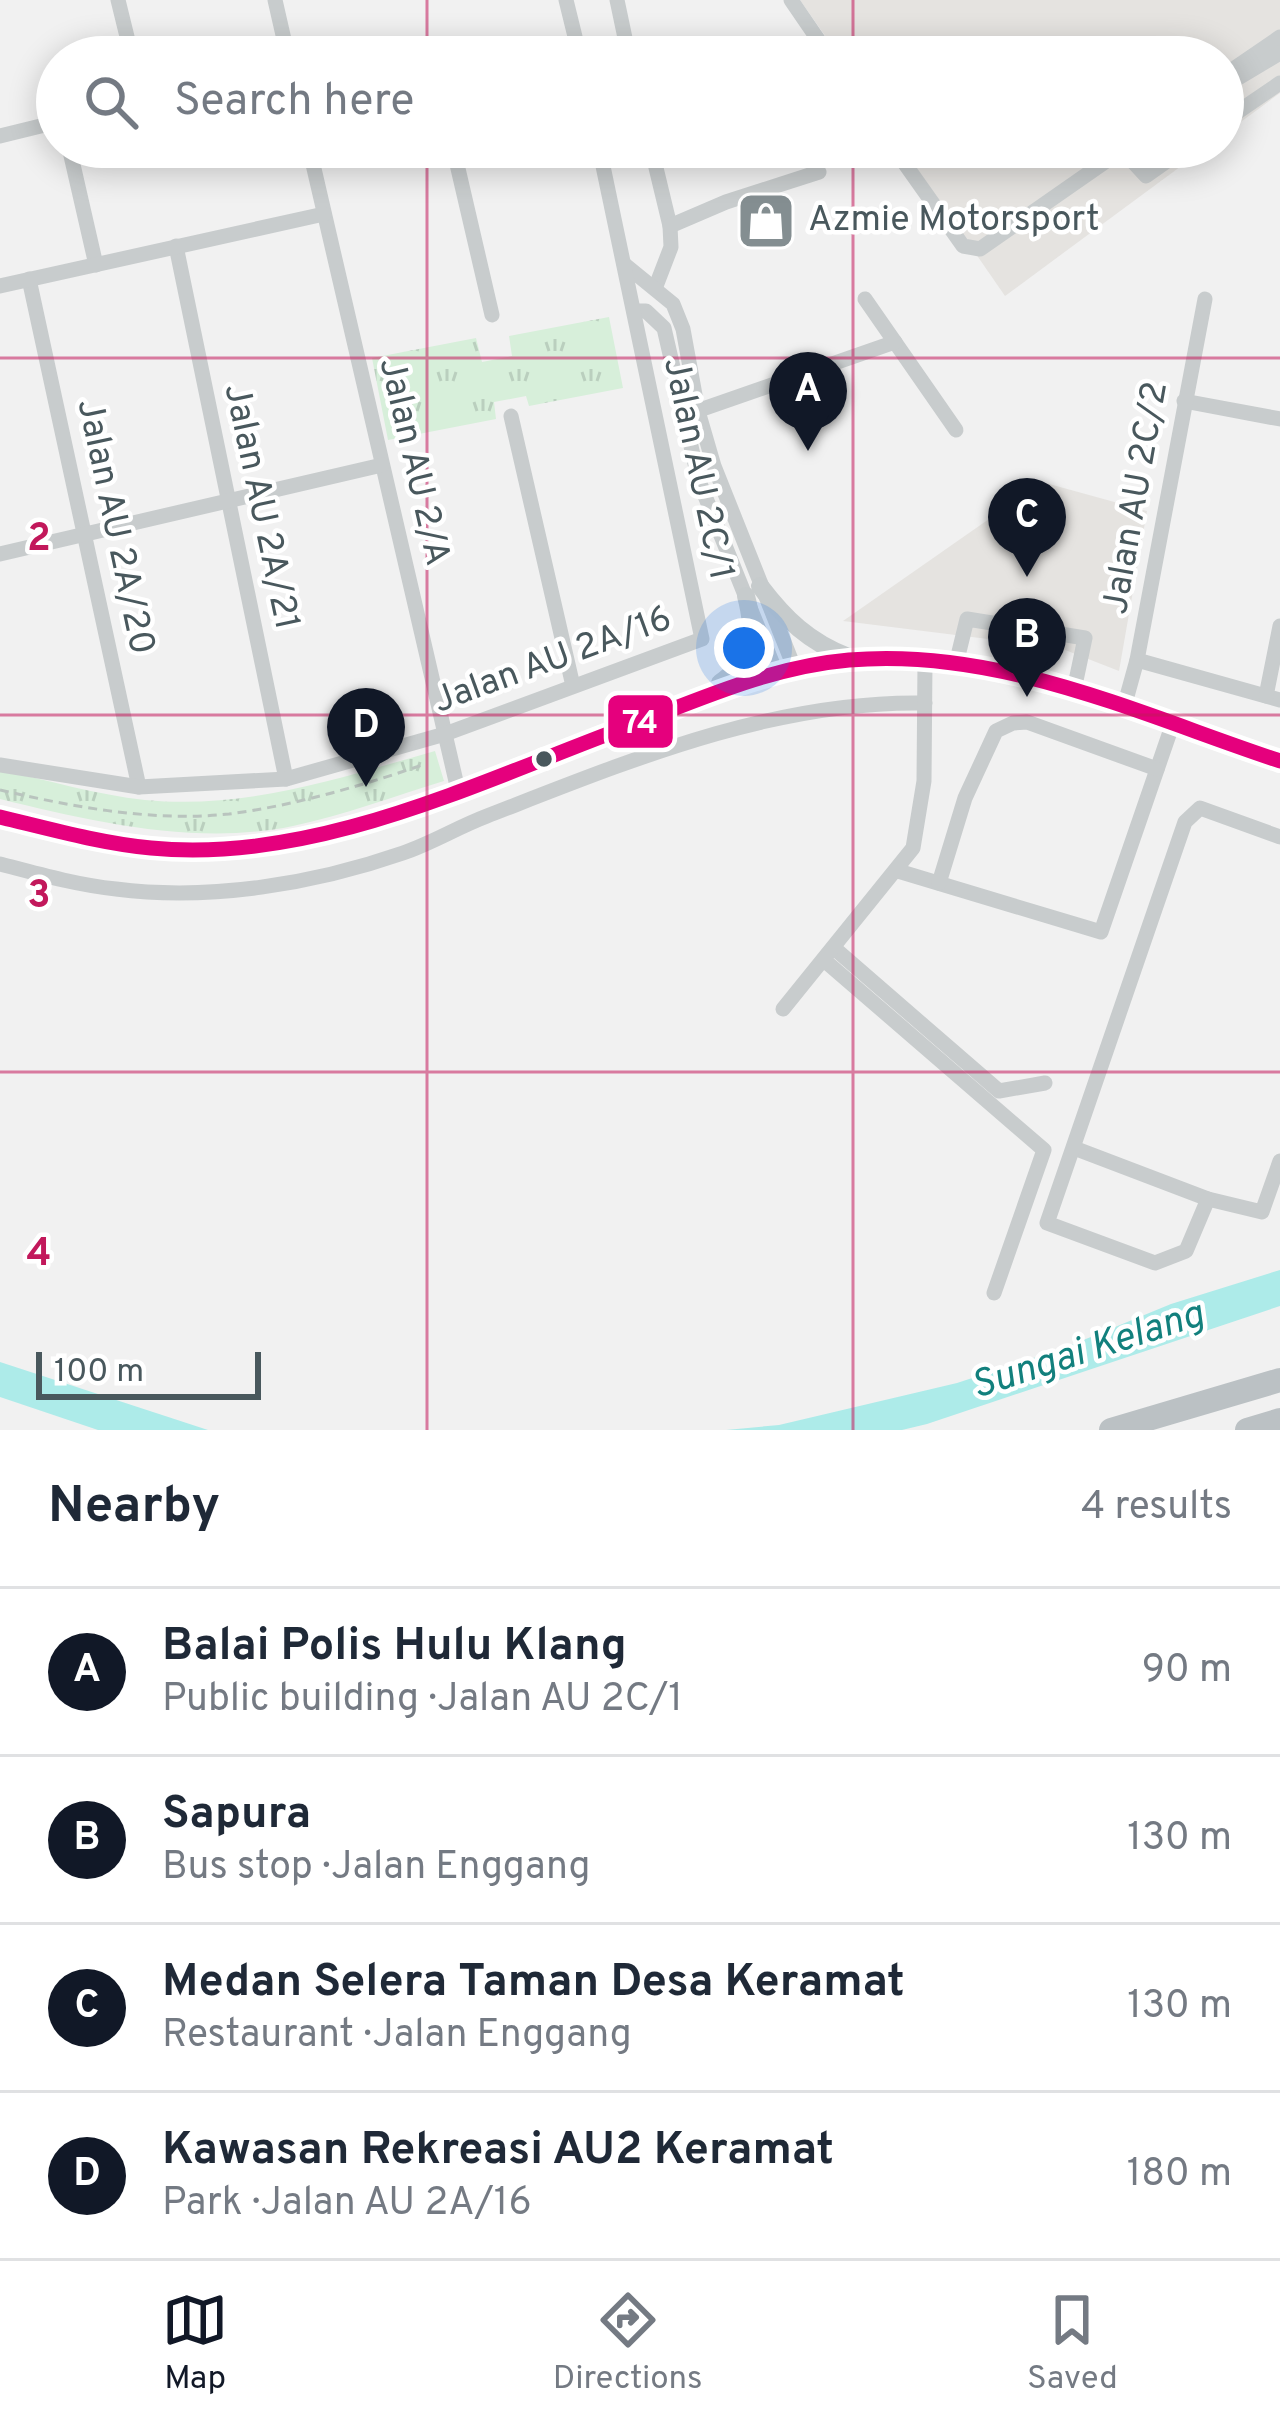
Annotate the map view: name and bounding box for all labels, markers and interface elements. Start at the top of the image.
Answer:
search box [36,36,1244,168]
icon: search [78,69,144,135]
text: Search here [174,74,414,131]
shop icon: Azmie Motorsport [735,190,797,252]
place label: Azmie Motorsport [808,198,1100,244]
pin: A [769,352,847,451]
street label: Jalan AU 2/A [367,353,459,571]
street label: Jalan AU 2C/1 [651,353,743,585]
street label: Jalan AU 2C/2 [1094,378,1180,618]
street label: Jalan AU 2A/21 [211,380,309,634]
street label: Jalan AU 2A/20 [64,395,164,659]
pin: C [988,478,1066,577]
text: 2 [27,516,51,565]
street label: Jalan AU 2A/16 [428,597,678,725]
pin: B [988,598,1066,697]
your location [714,618,774,678]
pin: D [327,688,405,787]
line badge: 74 [606,693,675,750]
text: 74 [622,704,658,746]
unlabelled marker [533,748,555,770]
text: 3 [27,873,51,922]
text: 4 [26,1231,52,1280]
water label: Sungai Kelang [966,1291,1211,1413]
scale bar [36,1346,261,1399]
text: 100 m [54,1352,144,1394]
text: Nearby [48,1476,220,1541]
text: 4 results [1081,1484,1232,1533]
text: Balai Polis Hulu Klang [162,1619,627,1676]
text: A [73,1647,101,1696]
text: 90 m [1142,1647,1232,1696]
text: Public building · Jalan AU 2C/1 [162,1676,683,1725]
text: Sapura [162,1787,311,1844]
text: B [74,1815,100,1864]
text: 130 m [1127,1815,1232,1864]
text: Bus stop · Jalan Enggang [162,1844,591,1893]
text: Medan Selera Taman Desa Keramat [162,1955,905,2012]
text: C [75,1983,99,2032]
text: 130 m [1127,1983,1232,2032]
text: Restaurant · Jalan Enggang [162,2012,632,2061]
text: Kawasan Rekreasi AU2 Keramat [162,2123,834,2180]
text: D [73,2151,101,2200]
text: 180 m [1127,2151,1232,2200]
text: Park · Jalan AU 2A/16 [162,2180,532,2229]
tab: Map [162,2287,228,2401]
tab: Directions [553,2287,703,2401]
tab: Saved [1027,2287,1118,2401]

